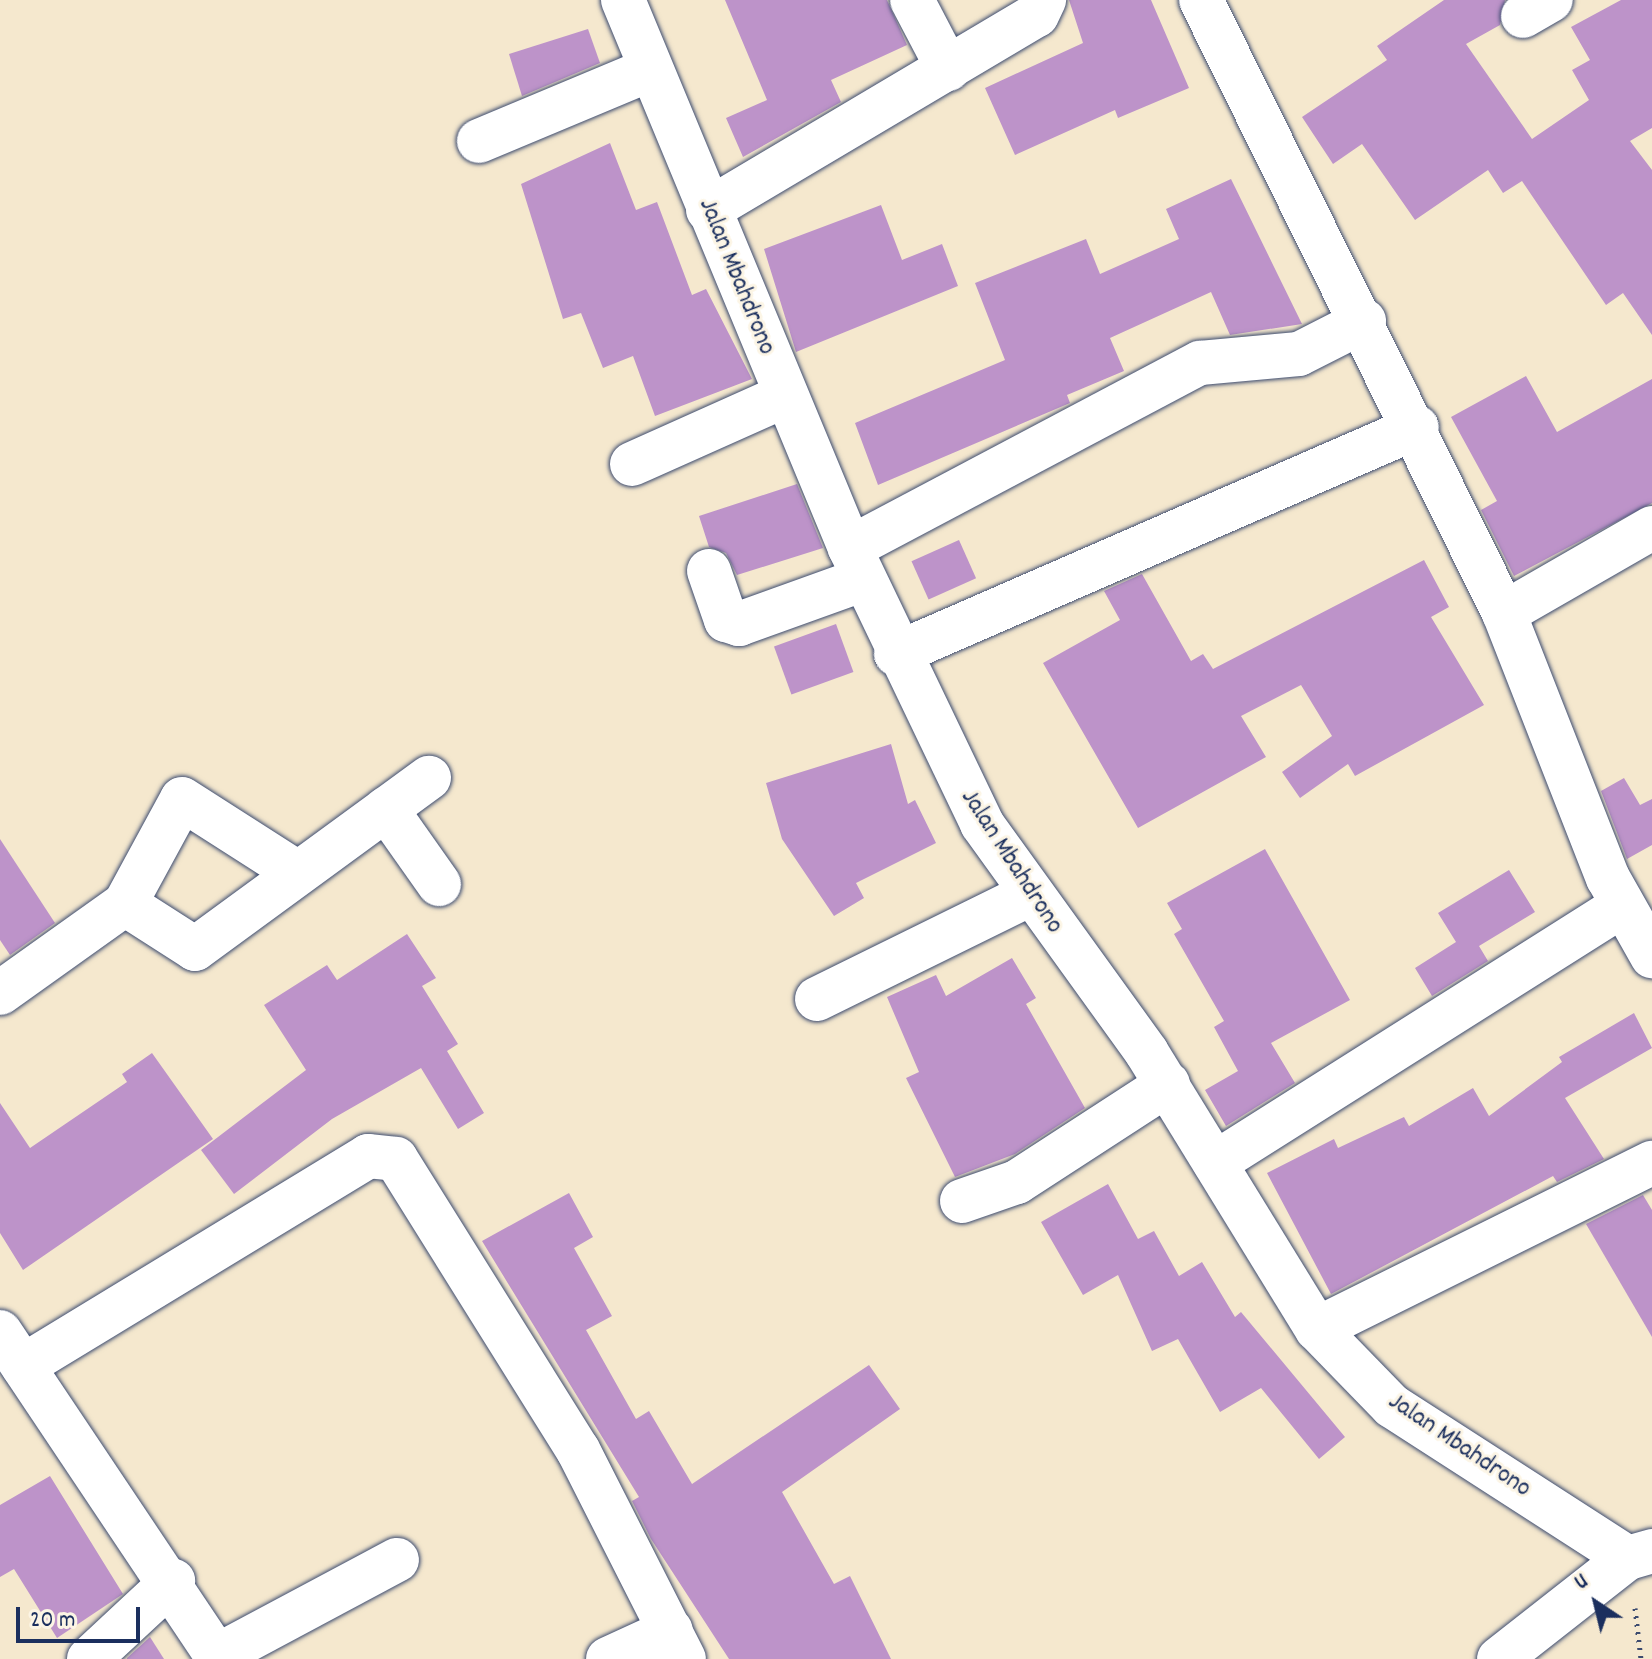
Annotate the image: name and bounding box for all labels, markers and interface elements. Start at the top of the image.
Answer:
street label: Jalan Mbahdrono [691,194,781,360]
street label: Jalan Mbahdrono [953,784,1069,940]
street label: Jalan Mbahdrono [1382,1387,1536,1505]
north arrow [1556,1563,1636,1643]
text: U [1569,1567,1595,1599]
scale bar [20,1591,144,1641]
text: 20 m [30,1604,76,1638]

